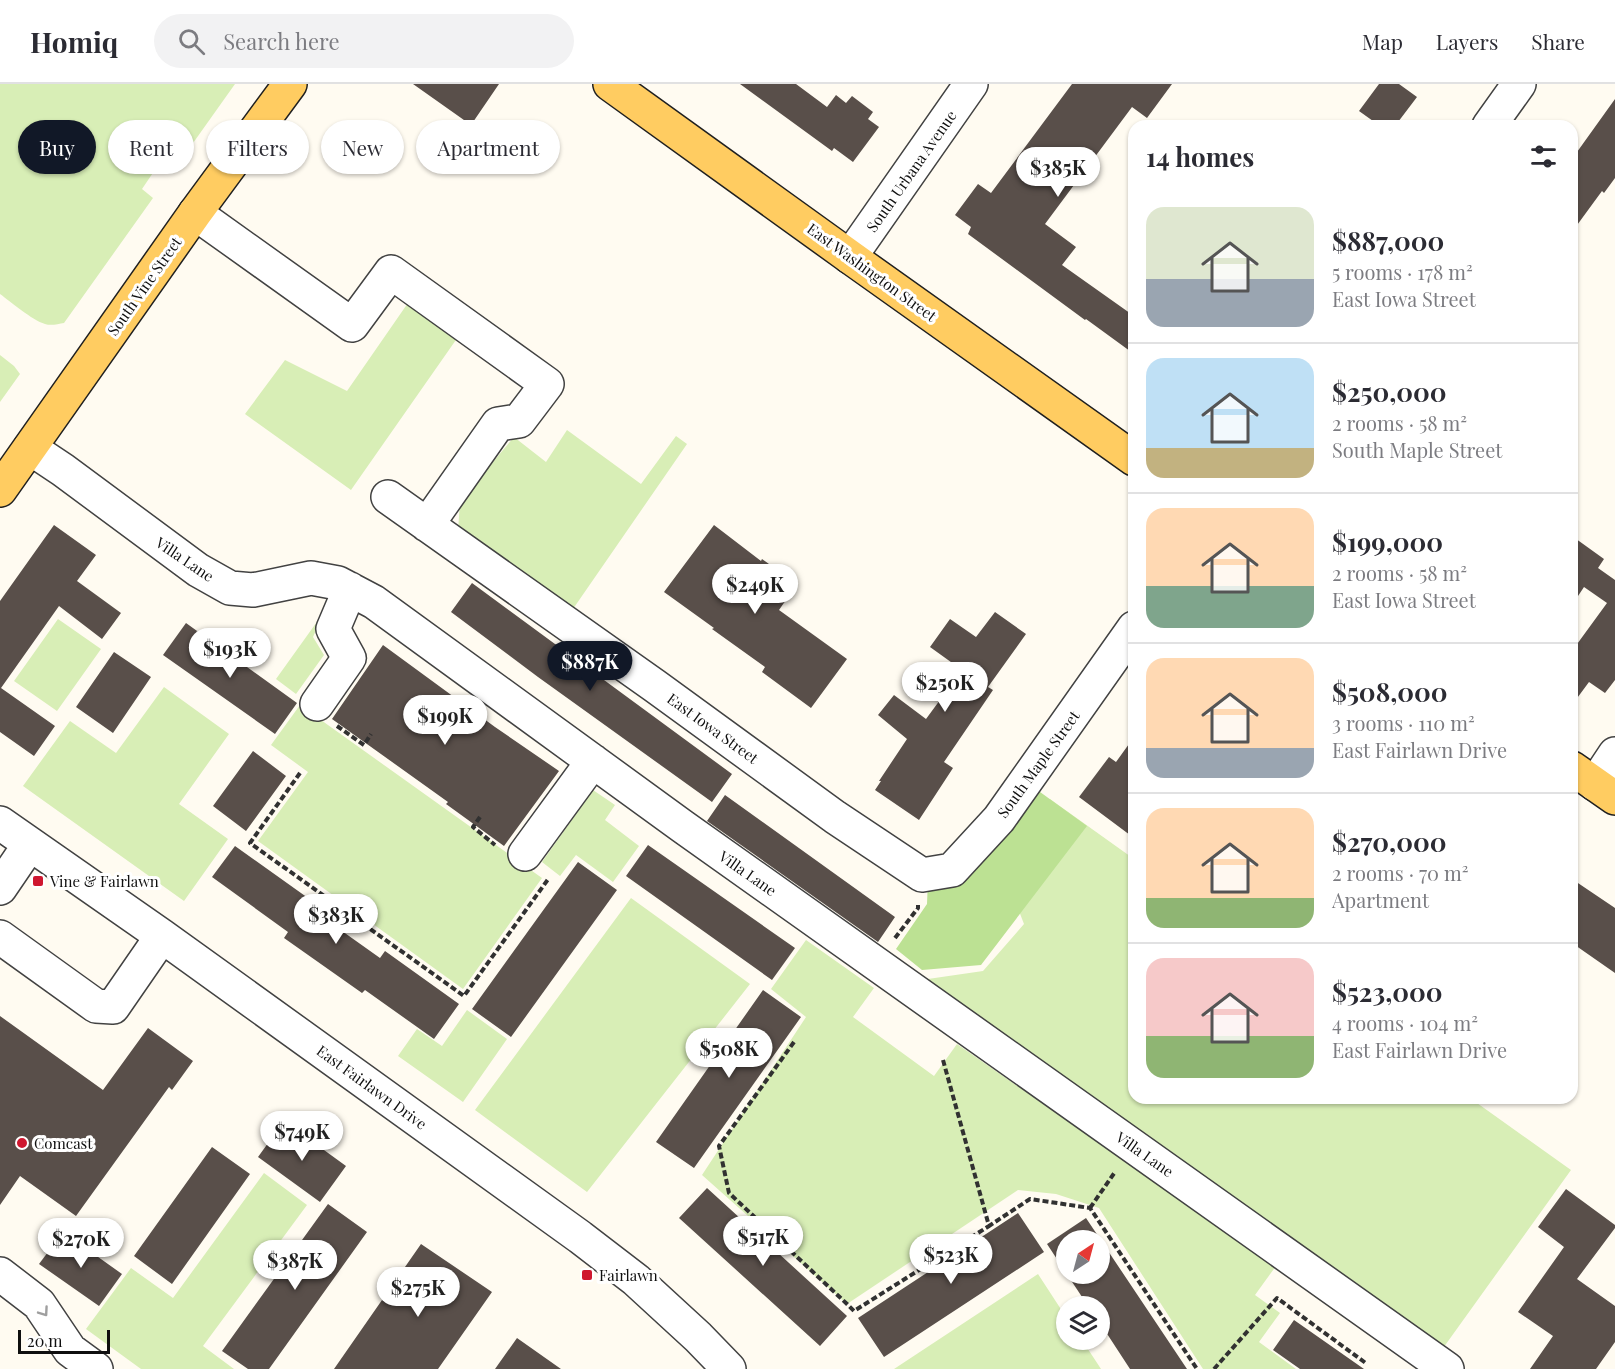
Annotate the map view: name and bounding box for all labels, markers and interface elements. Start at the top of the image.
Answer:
search box [154,14,574,68]
text: Homiq [30,23,118,60]
icon: search [175,25,208,58]
text: Search here [223,26,340,56]
text: Map [1362,27,1403,55]
text: Layers [1436,27,1498,55]
text: Share [1531,27,1585,55]
street label: South Urbana Avenue [861,106,961,236]
chip: Buy [18,120,96,174]
chip: Rent [108,120,194,174]
chip: Filters [206,120,309,174]
chip: New [321,120,404,174]
chip: Apartment [416,120,560,174]
text: 14 homes [1146,139,1254,174]
icon: filters [1527,140,1560,173]
pin: $385K [1016,147,1100,198]
text: $385K [1030,153,1086,180]
street label: East Washington Street [803,218,941,326]
text: $887,000 [1332,223,1444,258]
icon: home [1194,231,1266,303]
street label: South Vine Street [102,232,186,339]
text: 5 rooms · 178 m² [1332,258,1473,285]
text: East Iowa Street [1332,285,1476,312]
text: $250,000 [1332,374,1447,409]
icon: home [1194,382,1266,454]
text: 2 rooms · 58 m² [1332,409,1467,436]
text: South Maple Street [1332,436,1502,463]
text: $199,000 [1332,524,1443,559]
street label: Villa Lane [151,532,218,586]
icon: home [1194,532,1266,604]
text: 2 rooms · 58 m² [1332,559,1467,586]
pin: $249K [713,564,797,615]
text: $249K [726,570,784,597]
text: East Iowa Street [1332,586,1476,613]
pin: $193K [188,628,272,679]
text: $193K [203,634,257,661]
pin: $887K [548,641,632,692]
text: $887K [561,647,619,674]
pin: $250K [903,662,987,713]
text: $250K [916,668,974,695]
text: $508,000 [1332,674,1448,709]
icon: home [1194,682,1266,754]
street label: East Iowa Street [664,688,763,768]
pin: $199K [403,695,487,746]
text: $199K [417,701,473,728]
street label: South Maple Street [992,706,1084,822]
text: 3 rooms · 110 m² [1332,709,1475,736]
text: East Fairlawn Drive [1332,736,1507,763]
text: $270,000 [1332,824,1446,859]
icon: home [1194,832,1266,904]
street label: Villa Lane [714,845,781,900]
text: 2 rooms · 70 m² [1332,859,1469,886]
place label: Vine & Fairlawn [49,871,159,891]
marker: Vine & Fairlawn [31,874,45,888]
text: Apartment [1332,886,1429,913]
pin: $383K [294,894,378,945]
text: $383K [308,900,364,927]
text: $523,000 [1332,974,1443,1009]
icon: home [1194,982,1266,1054]
text: 4 rooms · 104 m² [1332,1009,1478,1036]
pin: $508K [687,1028,771,1079]
text: $508K [699,1034,759,1061]
text: East Fairlawn Drive [1332,1036,1507,1063]
street label: East Fairlawn Drive [313,1040,431,1134]
pin: $749K [260,1111,344,1162]
text: $749K [274,1117,330,1144]
street label: Villa Lane [1111,1126,1178,1181]
place label: Comcast [34,1133,93,1153]
marker: Comcast [15,1136,29,1150]
pin: $517K [721,1216,805,1267]
pin: $270K [39,1218,123,1269]
text: $517K [737,1222,789,1249]
text: $270K [52,1224,110,1251]
north arrow [1056,1230,1110,1284]
map controls [1056,1230,1110,1350]
pin: $523K [909,1234,993,1285]
pin: $387K [253,1240,337,1291]
text: $523K [923,1240,979,1267]
text: $387K [267,1246,323,1273]
place label: Fairlawn [599,1265,658,1285]
pin: $275K [376,1267,460,1318]
marker: Fairlawn [580,1268,594,1282]
text: $275K [391,1273,445,1300]
button: layers [1056,1296,1110,1350]
one-way arrow [37,1305,48,1316]
scale bar [18,1327,110,1354]
text: 20 m [27,1330,62,1351]

